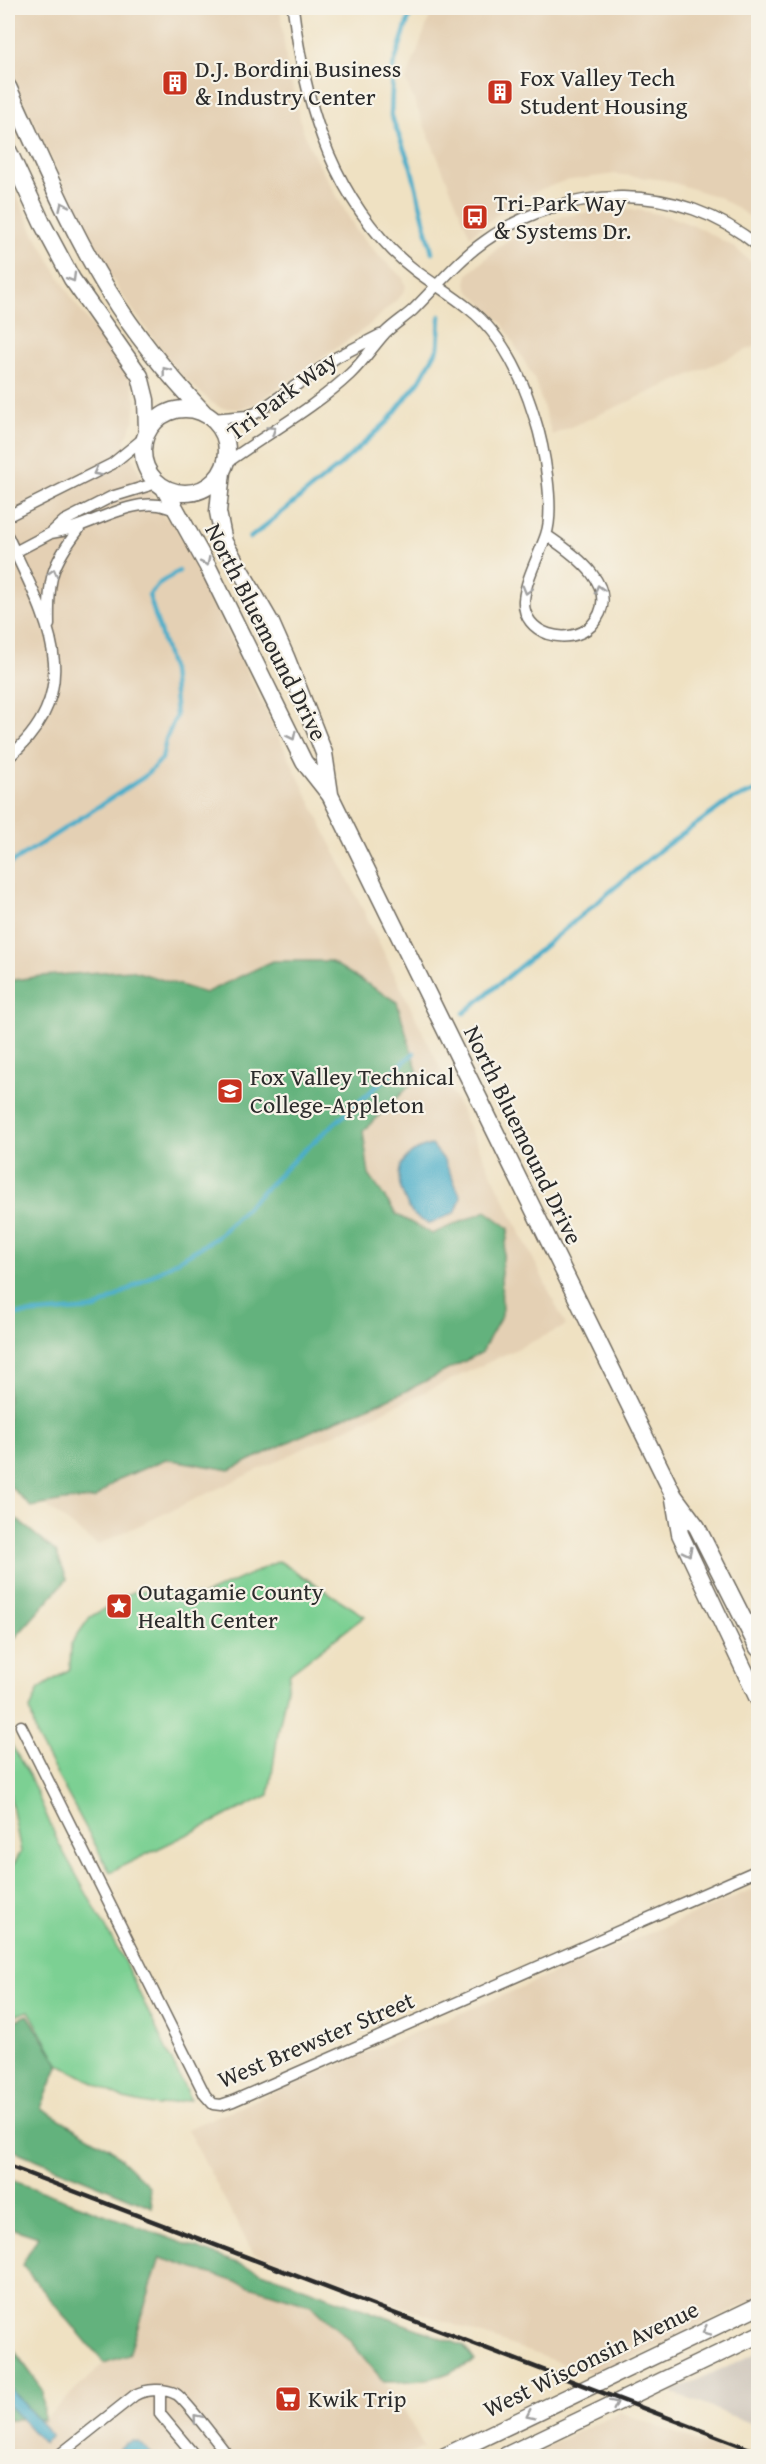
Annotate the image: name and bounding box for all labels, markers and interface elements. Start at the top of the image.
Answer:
place label: D.J. Bordini Business & Industry Center [195,51,401,114]
place label: Fox Valley Tech Student Housing [520,60,687,123]
building icon: D.J. Bordini Business & Industry Center [160,68,190,98]
building icon: Fox Valley Tech Student Housing [485,77,515,107]
place label: Tri-Park Way & Systems Dr. [494,185,631,248]
one-way arrow [59,201,71,212]
bus stop icon: Tri-Park Way & Systems Dr. [460,202,490,232]
one-way arrow [64,272,76,282]
street label: Tri Park Way [219,343,344,449]
one-way arrow [163,367,174,378]
one-way arrow [266,426,277,437]
one-way arrow [93,465,103,476]
street label: North Bluemound Drive [196,517,336,747]
one-way arrow [198,555,210,566]
one-way arrow [45,568,58,578]
one-way arrow [522,584,534,595]
one-way arrow [594,584,606,595]
one-way arrow [285,730,296,741]
street label: North Bluemound Drive [455,1019,592,1250]
place label: Fox Valley Technical College-Appleton [250,1059,454,1122]
school or university icon: Fox Valley Technical College-Appleton [215,1076,245,1106]
one-way arrow [680,1545,692,1556]
place label: Outagamie County Health Center [138,1574,324,1637]
place icon: Outagamie County Health Center [104,1591,134,1621]
street label: West Brewster Street [212,1982,420,2097]
street label: West Wisconsin Avenue [477,2291,704,2426]
one-way arrow [701,2324,712,2336]
place label: Kwik Trip [308,2381,407,2416]
supermarket icon: Kwik Trip [273,2384,303,2414]
one-way arrow [608,2400,619,2411]
one-way arrow [525,2408,536,2419]
one-way arrow [194,2414,205,2425]

